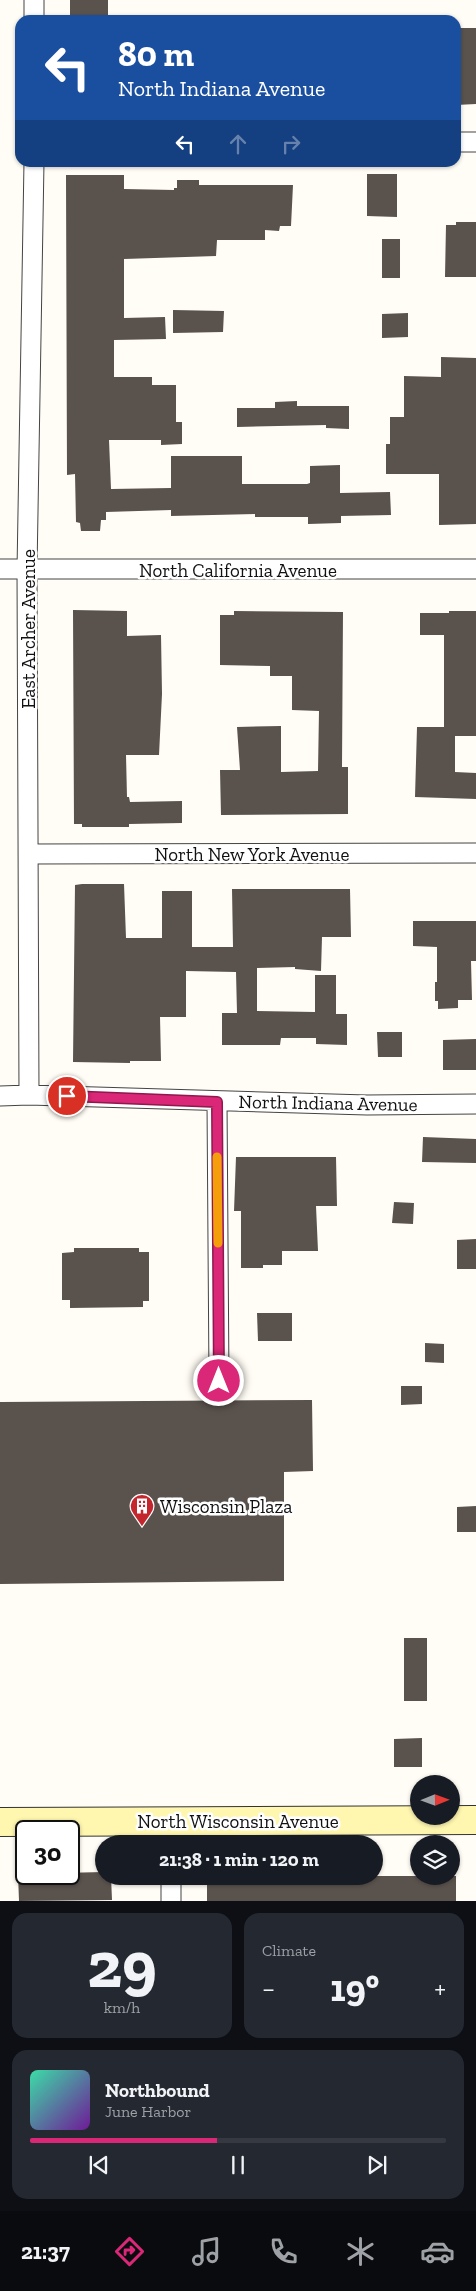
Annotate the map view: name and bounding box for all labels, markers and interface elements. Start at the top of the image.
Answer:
text: 80 m [118,33,194,75]
icon: left [35,35,100,100]
text: North Indiana Avenue [118,75,325,102]
icon: left [171,130,199,158]
icon: ahead [224,130,252,158]
icon: right [277,130,305,158]
street label: East Archer Avenue [17,549,40,709]
street label: North California Avenue [139,559,337,582]
street label: North New York Avenue [155,843,350,866]
pin [46,1075,88,1117]
icon: arrive [53,1082,81,1110]
street label: North Indiana Avenue [238,1090,418,1116]
position arrow [192,1354,244,1406]
building icon: Wisconsin Plaza [129,1493,155,1527]
place label: Wisconsin Plaza [160,1495,292,1518]
north arrow [410,1775,460,1825]
map controls [410,1775,460,1885]
street label: North Wisconsin Avenue [137,1810,339,1833]
speed limit sign: 30 [15,1820,80,1885]
button: layers [410,1835,460,1885]
text: 21:38 · 1 min · 120 m [159,1848,319,1871]
text: 29 [87,1926,157,2004]
text: Climate [262,1941,316,1960]
text: 19° [330,1965,379,2011]
text: − [262,1972,275,2005]
text: + [434,1972,446,2005]
text: km/h [104,1998,140,2017]
text: Northbound [105,2079,210,2102]
text: June Harbor [105,2102,191,2121]
icon: previous [85,2151,113,2179]
icon: pause [224,2151,252,2179]
icon: next [363,2151,391,2179]
icon: directions [112,2234,147,2269]
icon: music [189,2234,224,2269]
icon: phone [266,2234,301,2269]
icon: climate [343,2234,378,2269]
icon: car [420,2234,455,2269]
text: 21:37 [21,2238,70,2265]

